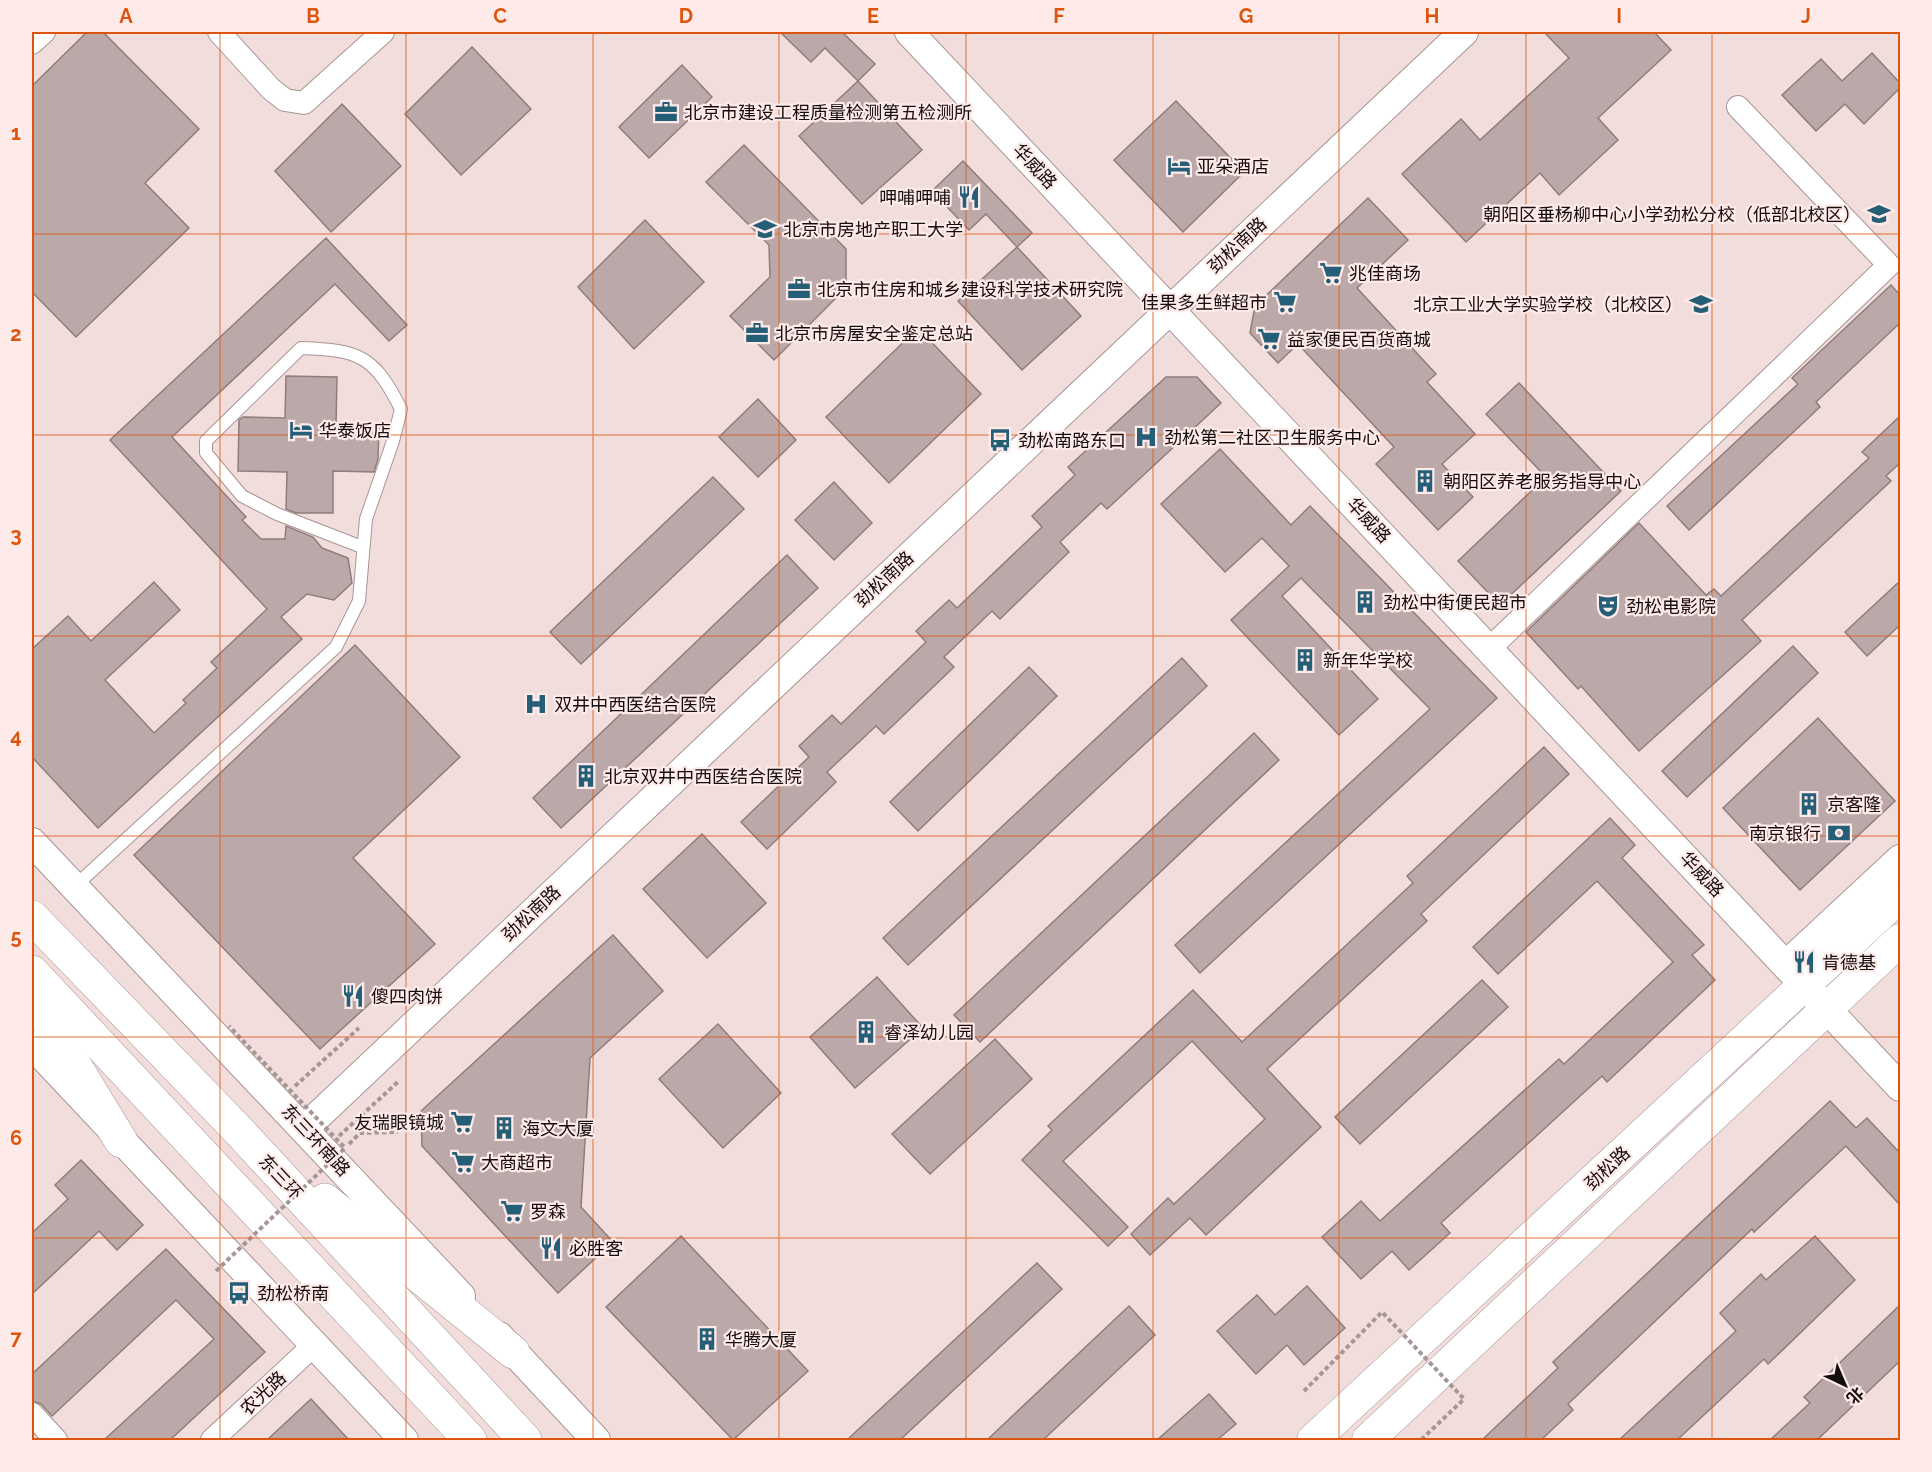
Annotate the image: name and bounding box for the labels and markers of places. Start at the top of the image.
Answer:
office icon: 北京市建设工程质量检测第五检测所 [653,99,679,125]
place label: 北京市建设工程质量检测第五检测所 [684,102,972,123]
hotel icon: 亚朵酒店 [1166,153,1192,179]
place label: 亚朵酒店 [1197,156,1269,177]
restaurant icon: 呷哺呷哺 [956,184,982,210]
place label: 呷哺呷哺 [879,187,951,208]
school or university icon: 朝阳区垂杨柳中心小学劲松分校（低部北校区） [1866,201,1892,227]
place label: 朝阳区垂杨柳中心小学劲松分校（低部北校区） [1483,204,1861,225]
school or university icon: 北京市房地产职工大学 [752,216,778,242]
place label: 北京市房地产职工大学 [783,219,963,240]
supermarket icon: 兆佳商场 [1318,260,1344,286]
place label: 兆佳商场 [1349,263,1421,284]
office icon: 北京市住房和城乡建设科学技术研究院 [786,276,812,302]
place label: 北京市住房和城乡建设科学技术研究院 [817,279,1123,300]
supermarket icon: 佳果多生鲜超市 [1272,289,1298,315]
school or university icon: 北京工业大学实验学校（北校区） [1688,291,1714,317]
place label: 佳果多生鲜超市 [1141,292,1267,313]
place label: 北京工业大学实验学校（北校区） [1413,294,1683,315]
office icon: 北京市房屋安全鉴定总站 [744,320,770,346]
place label: 北京市房屋安全鉴定总站 [775,323,973,344]
supermarket icon: 益家便民百货商城 [1256,326,1282,352]
place label: 益家便民百货商城 [1287,329,1431,350]
hotel icon: 华泰饭店 [288,417,314,443]
place label: 华泰饭店 [319,420,391,441]
hospital icon: 劲松第二社区卫生服务中心 [1133,424,1159,450]
bus stop icon: 劲松南路东口 [987,427,1013,453]
place label: 劲松第二社区卫生服务中心 [1164,427,1380,448]
place label: 劲松南路东口 [1018,430,1126,451]
building icon: 朝阳区养老服务指导中心 [1412,468,1438,494]
place label: 朝阳区养老服务指导中心 [1443,471,1641,492]
building icon: 劲松中街便民超市 [1352,589,1378,615]
place label: 劲松中街便民超市 [1383,592,1527,613]
theatre icon: 劲松电影院 [1595,593,1621,619]
place label: 劲松电影院 [1626,596,1716,617]
building icon: 新年华学校 [1292,647,1318,673]
place label: 新年华学校 [1323,650,1413,671]
hospital icon: 双井中西医结合医院 [523,691,549,717]
place label: 双井中西医结合医院 [554,694,716,715]
building icon: 北京双井中西医结合医院 [573,763,599,789]
place label: 北京双井中西医结合医院 [604,766,802,787]
building icon: 京客隆 [1796,791,1822,817]
place label: 京客隆 [1827,794,1881,815]
bank icon: 南京银行 [1826,820,1852,846]
place label: 南京银行 [1749,823,1821,844]
restaurant icon: 肯德基 [1791,949,1817,975]
place label: 肯德基 [1822,952,1876,973]
restaurant icon: 傻四肉饼 [340,983,366,1009]
place label: 傻四肉饼 [371,986,443,1007]
building icon: 睿泽幼儿园 [853,1019,879,1045]
place label: 睿泽幼儿园 [884,1022,974,1043]
supermarket icon: 友瑞眼镜城 [449,1109,475,1135]
place label: 友瑞眼镜城 [354,1112,444,1133]
building icon: 海文大厦 [491,1115,517,1141]
place label: 海文大厦 [522,1118,594,1139]
supermarket icon: 大商超市 [450,1149,476,1175]
place label: 大商超市 [481,1152,553,1173]
supermarket icon: 罗森 [499,1198,525,1224]
place label: 罗森 [530,1201,566,1222]
restaurant icon: 必胜客 [538,1235,564,1261]
place label: 必胜客 [569,1238,623,1259]
bus stop icon: 劲松桥南 [226,1280,252,1306]
place label: 劲松桥南 [257,1283,329,1304]
building icon: 华腾大厦 [694,1326,720,1352]
place label: 华腾大厦 [725,1329,797,1350]

